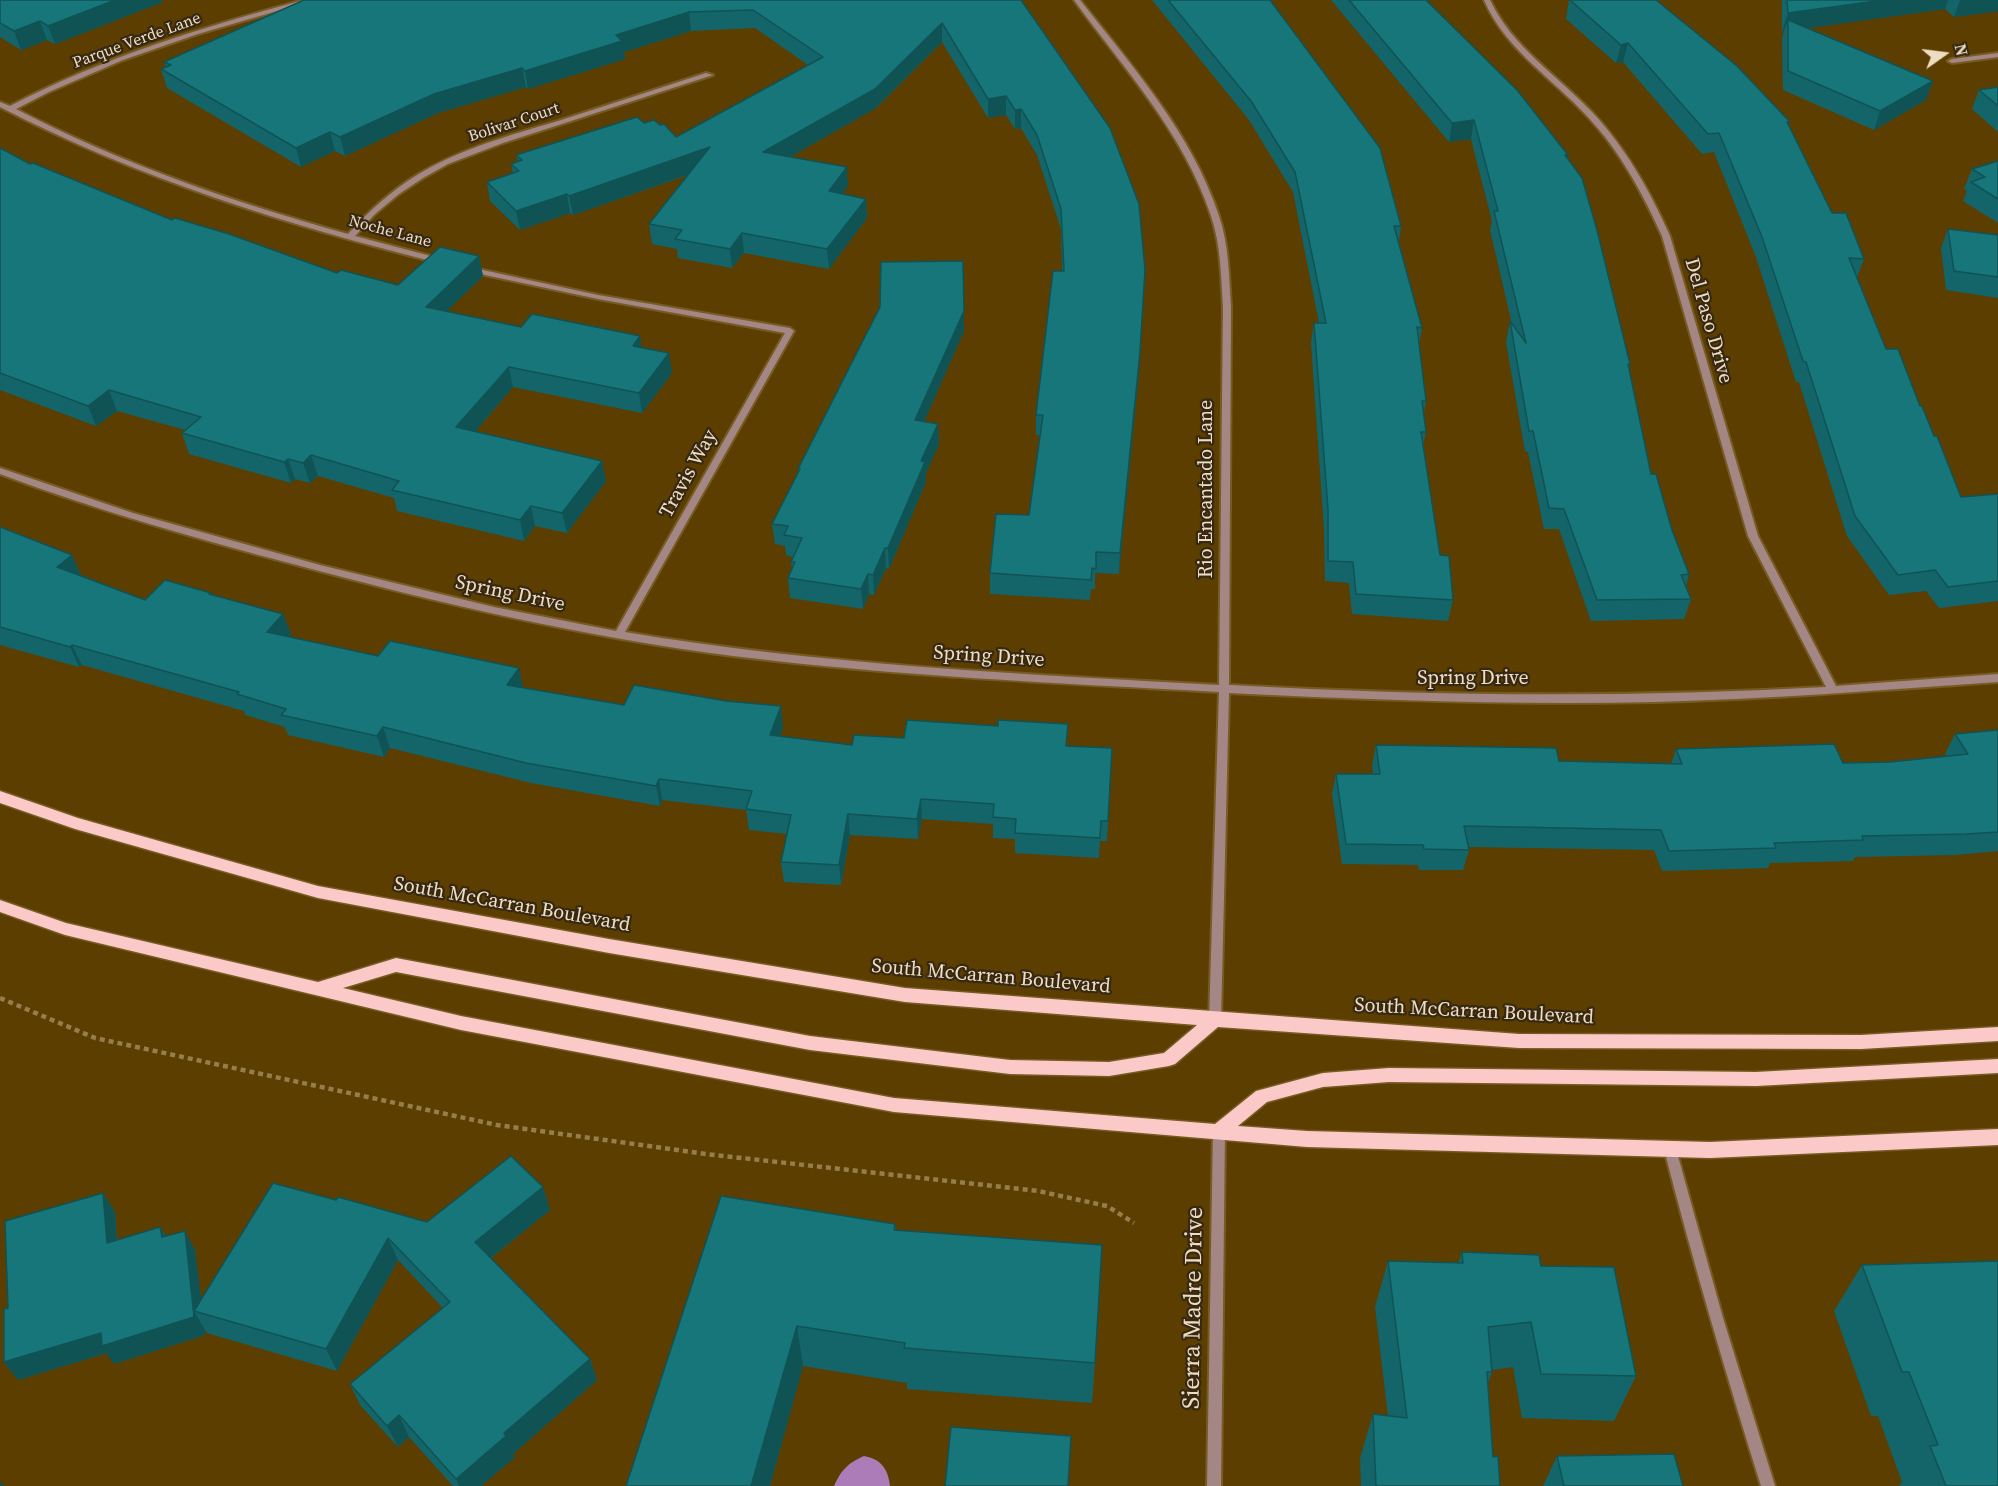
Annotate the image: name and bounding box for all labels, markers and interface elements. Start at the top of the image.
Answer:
street label: Parque Verde Lane [70,9,204,73]
north arrow [1914,24,1974,84]
text: N [1949,41,1974,58]
street label: Bolivar Court [466,99,562,147]
street label: Noche Lane [346,212,434,252]
street label: Del Paso Drive [1679,256,1737,386]
street label: Rio Encantado Lane [1195,400,1219,578]
street label: Travis Way [655,426,723,522]
street label: Spring Drive [453,571,567,617]
street label: Spring Drive [933,641,1045,673]
street label: Spring Drive [1417,667,1529,691]
street label: South McCarran Boulevard [392,872,632,938]
street label: South McCarran Boulevard [870,955,1112,999]
street label: South McCarran Boulevard [1354,994,1594,1030]
street label: Sierra Madre Drive [1178,1207,1210,1409]

